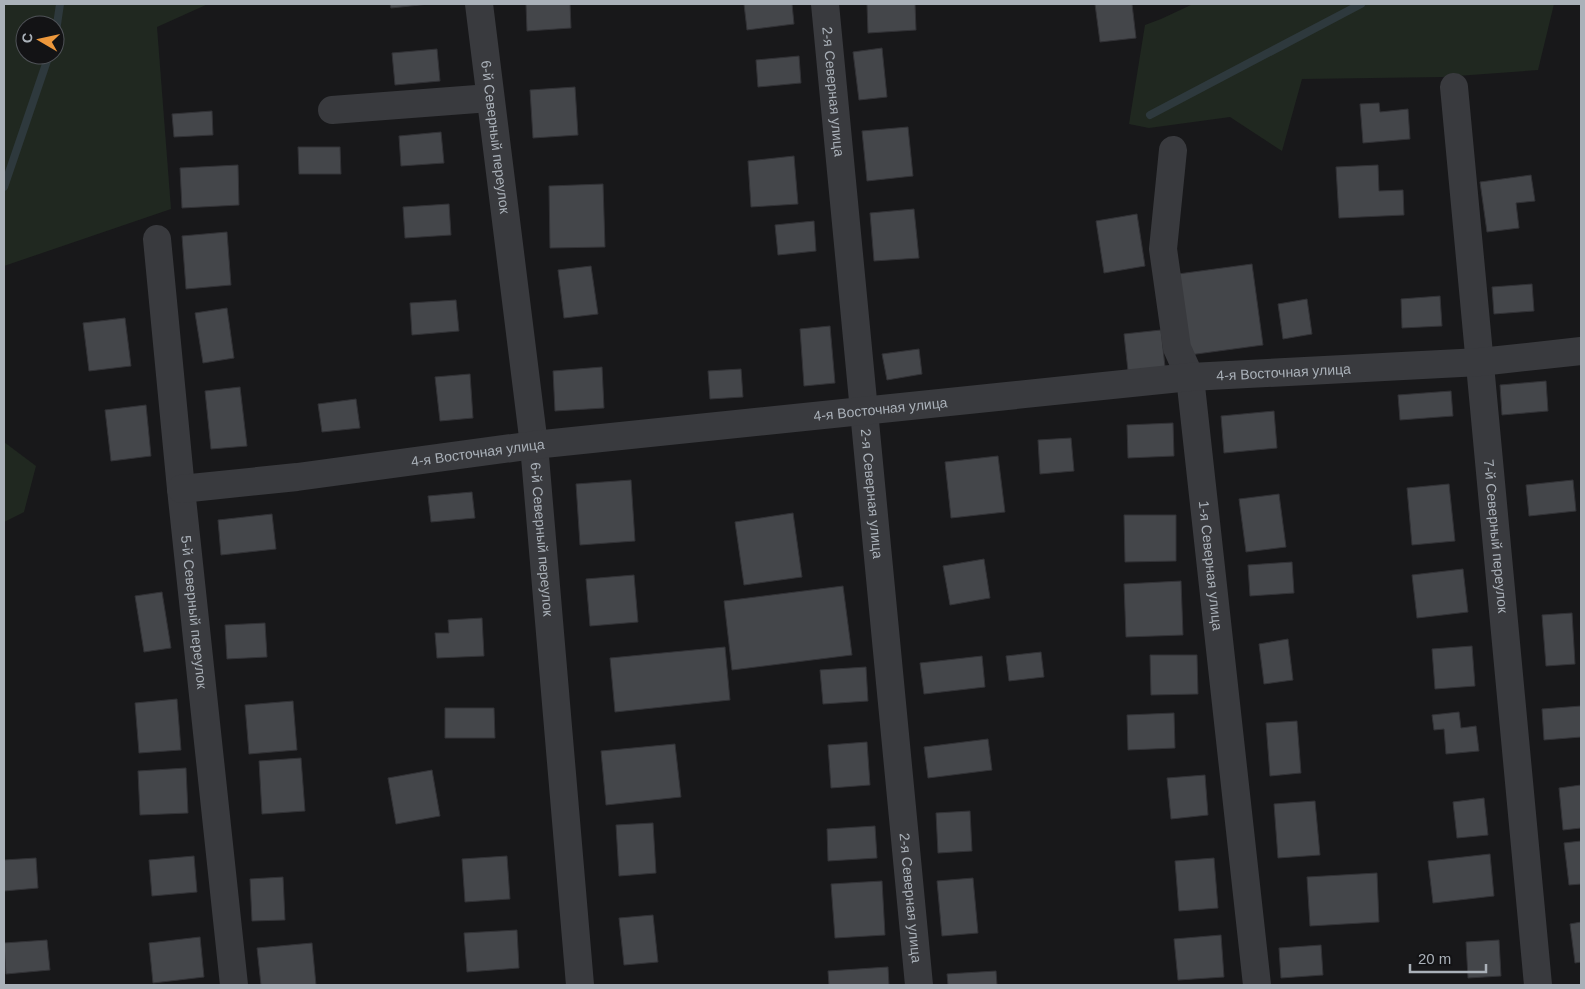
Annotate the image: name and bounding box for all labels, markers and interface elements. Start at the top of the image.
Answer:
north arrow [15,15,65,65]
street label: 2-я Северная улица [819,26,848,157]
text: С [18,32,36,44]
street label: 6-й Северный переулок [478,59,513,215]
street label: 4-я Восточная улица [1216,361,1351,384]
street label: 4-я Восточная улица [813,394,948,424]
street label: 2-я Северная улица [858,428,886,560]
street label: 4-я Восточная улица [410,436,546,470]
street label: 7-й Северный переулок [1481,458,1511,614]
street label: 6-й Северный переулок [528,462,557,618]
street label: 1-я Северная улица [1196,500,1226,631]
street label: 5-й Северный переулок [178,535,210,691]
street label: 2-я Северная улица [896,832,925,964]
scale bar [1410,942,1486,974]
text: 20 m [1418,950,1451,967]

